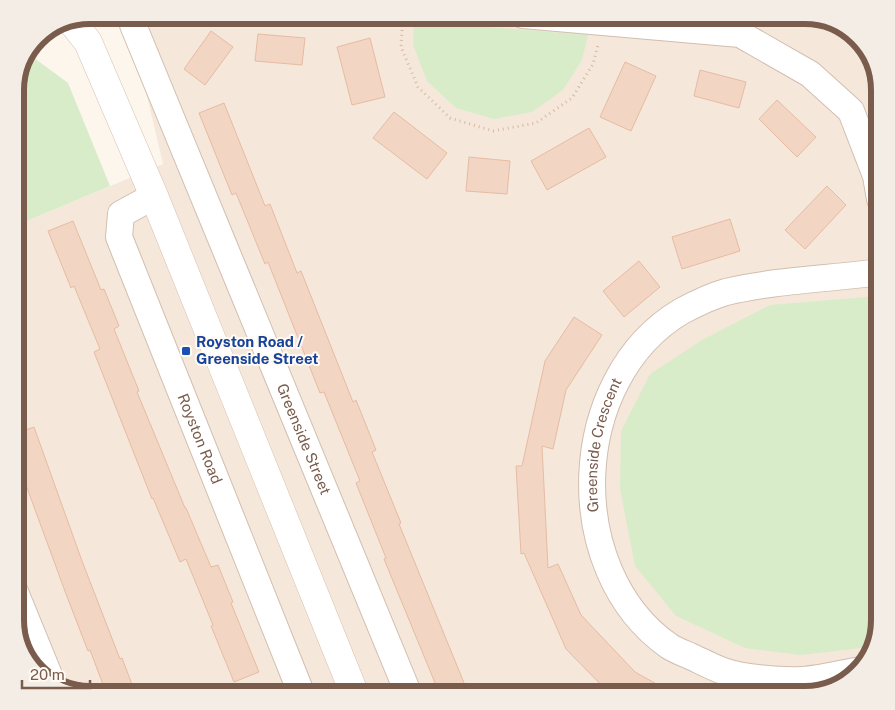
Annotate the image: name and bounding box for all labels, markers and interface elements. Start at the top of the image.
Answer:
place label: Royston Road / Greenside Street [196,333,319,367]
marker: Royston Road / Greenside Street [180,345,192,357]
street label: Greenside Crescent [583,375,625,513]
street label: Greenside Street [274,381,335,497]
street label: Royston Road [174,391,226,486]
scale bar [22,658,90,690]
text: 20 m [30,666,65,683]

